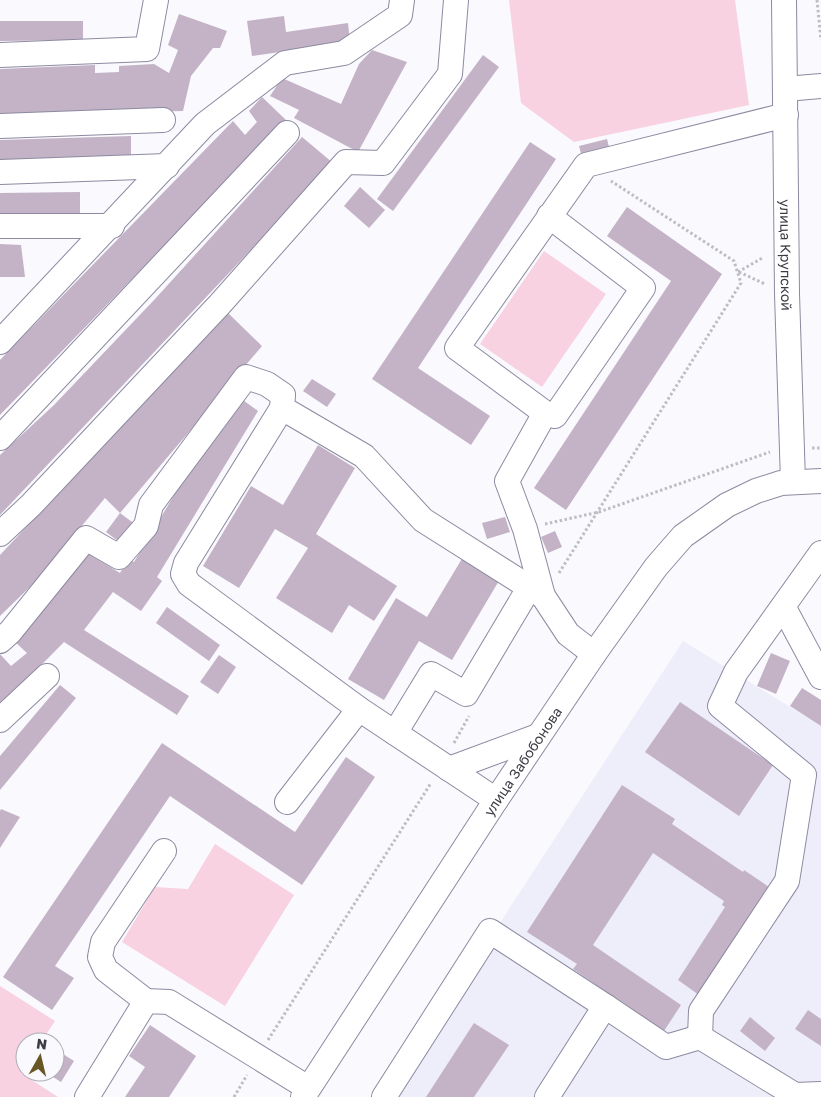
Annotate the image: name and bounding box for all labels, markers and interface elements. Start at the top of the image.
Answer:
street label: улица Крупской [778,199,796,311]
street label: улица Забобонова [480,703,565,819]
north arrow [15,1032,65,1082]
text: N [35,1034,48,1053]

